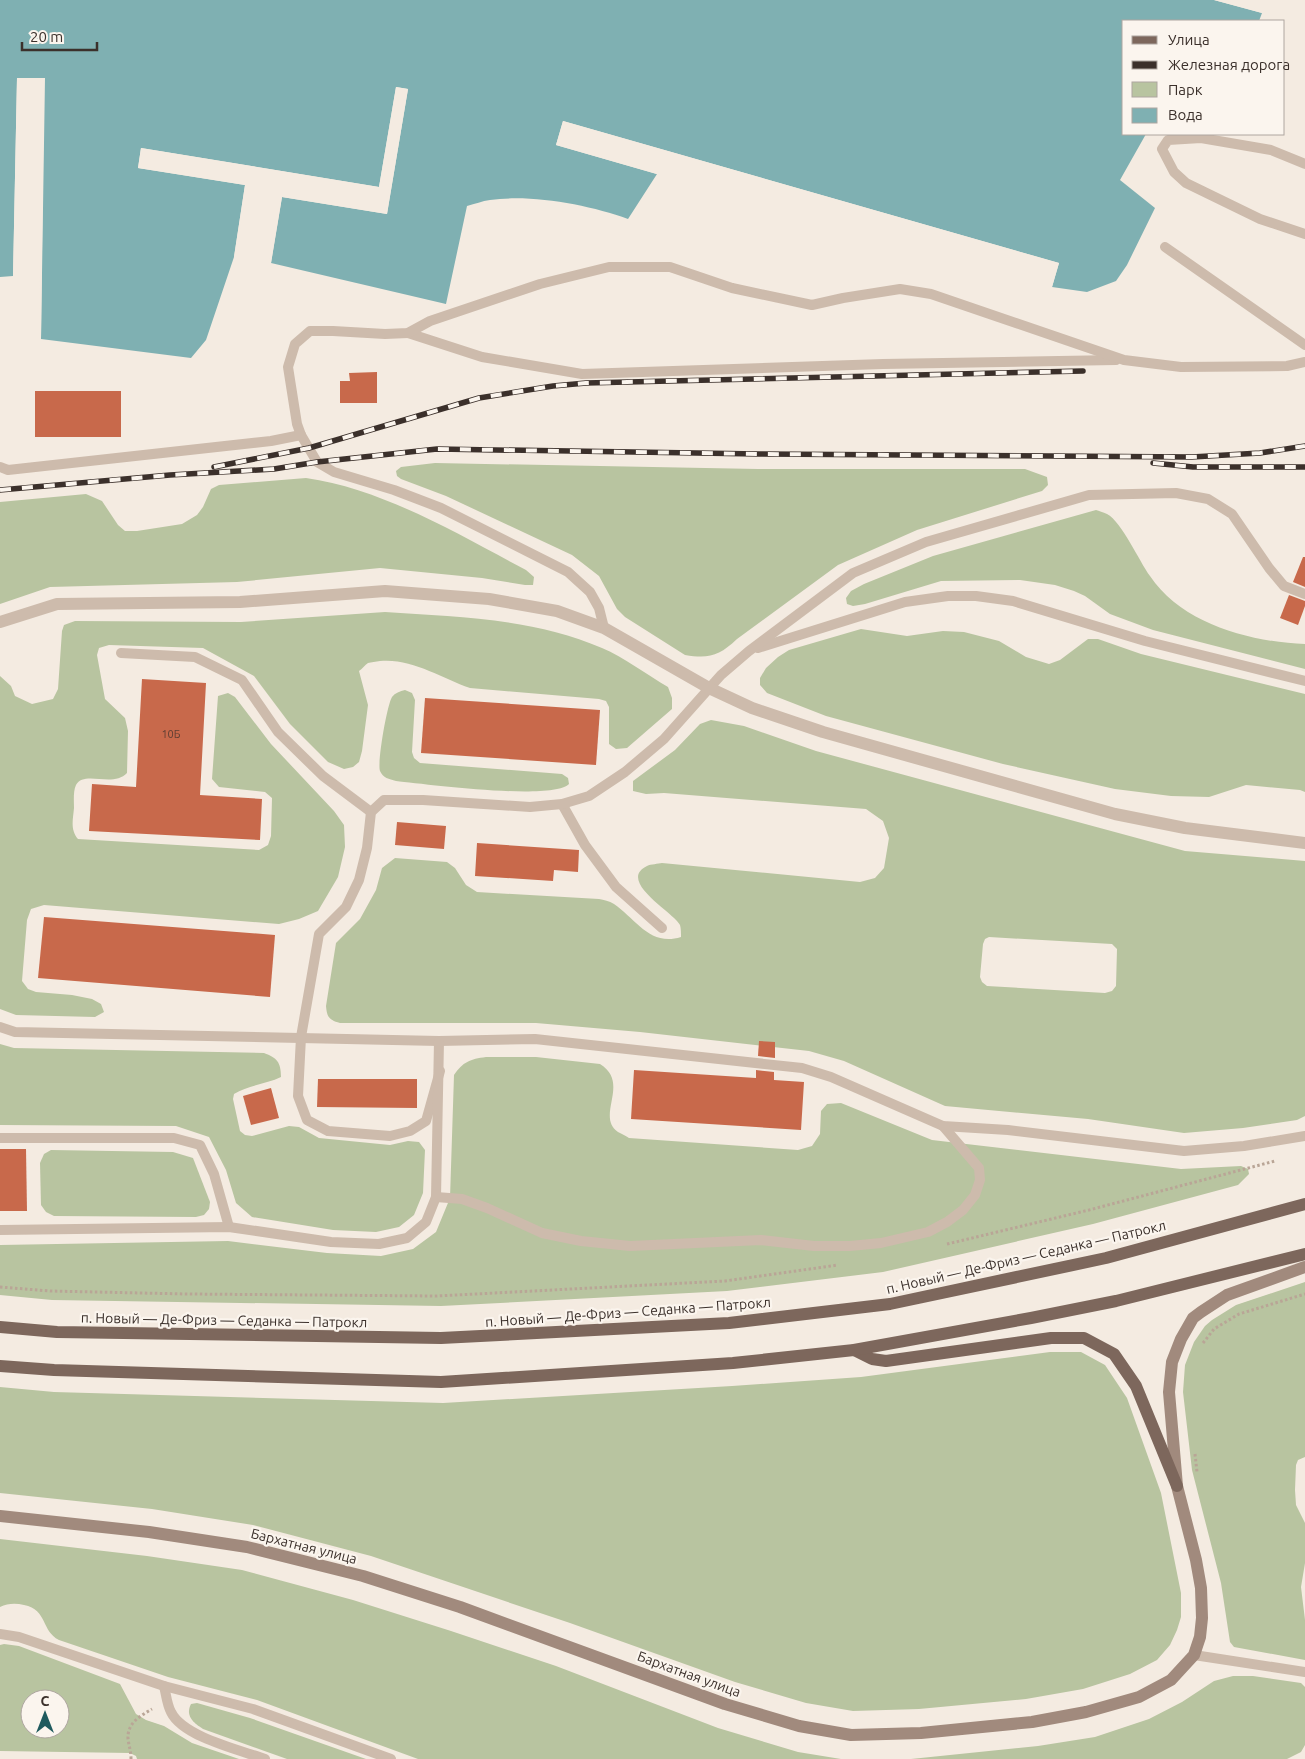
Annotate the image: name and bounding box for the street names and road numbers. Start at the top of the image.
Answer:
street label: п. Новый — Де-Фриз — Седанка — Патрокл [885,1217,1167,1297]
street label: п. Новый — Де-Фриз — Седанка — Патрокл [484,1294,772,1330]
street label: п. Новый — Де-Фриз — Седанка — Патрокл [81,1310,367,1330]
street label: Бархатная улица [249,1525,359,1567]
street label: Бархатная улица [635,1648,743,1700]

